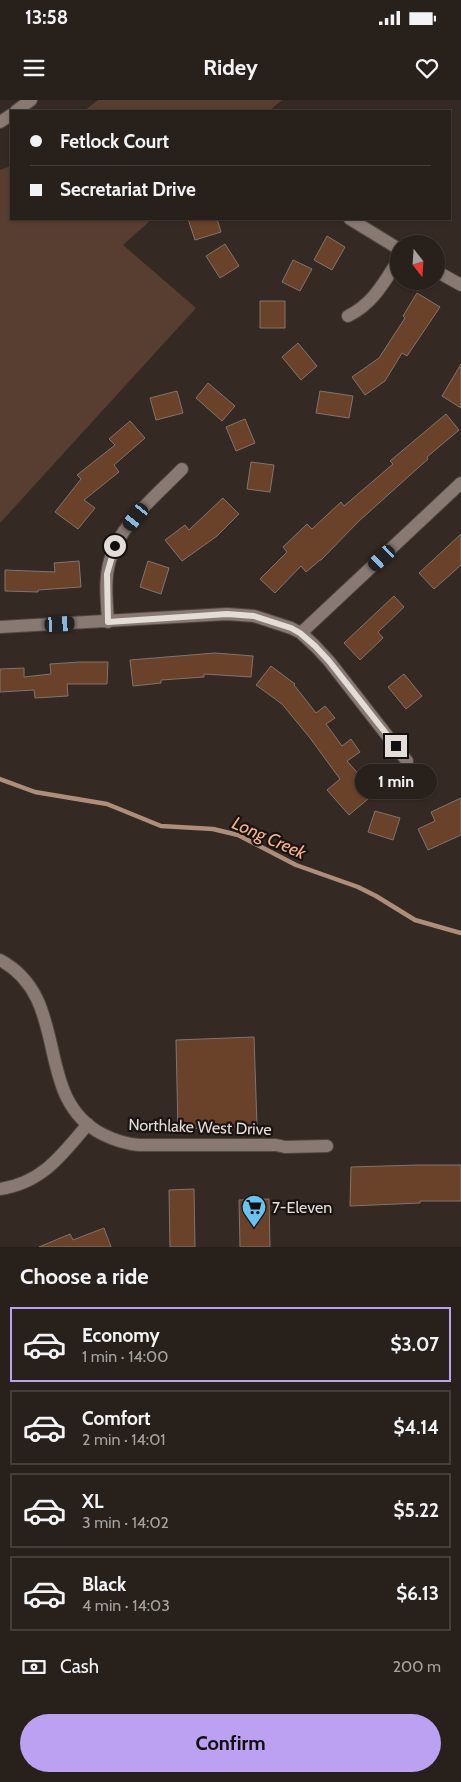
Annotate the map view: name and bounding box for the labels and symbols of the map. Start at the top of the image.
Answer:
north arrow [390,235,445,290]
car [120,501,151,533]
route start [104,535,126,557]
car [365,542,398,574]
car [44,616,75,632]
route end [385,735,407,757]
callout: 1 min [355,764,437,798]
water label: Long Creek [229,812,310,865]
street label: Northlake West Drive [128,1115,272,1139]
supermarket icon: 7-Eleven [241,1194,267,1228]
place label: 7-Eleven [272,1198,332,1217]

